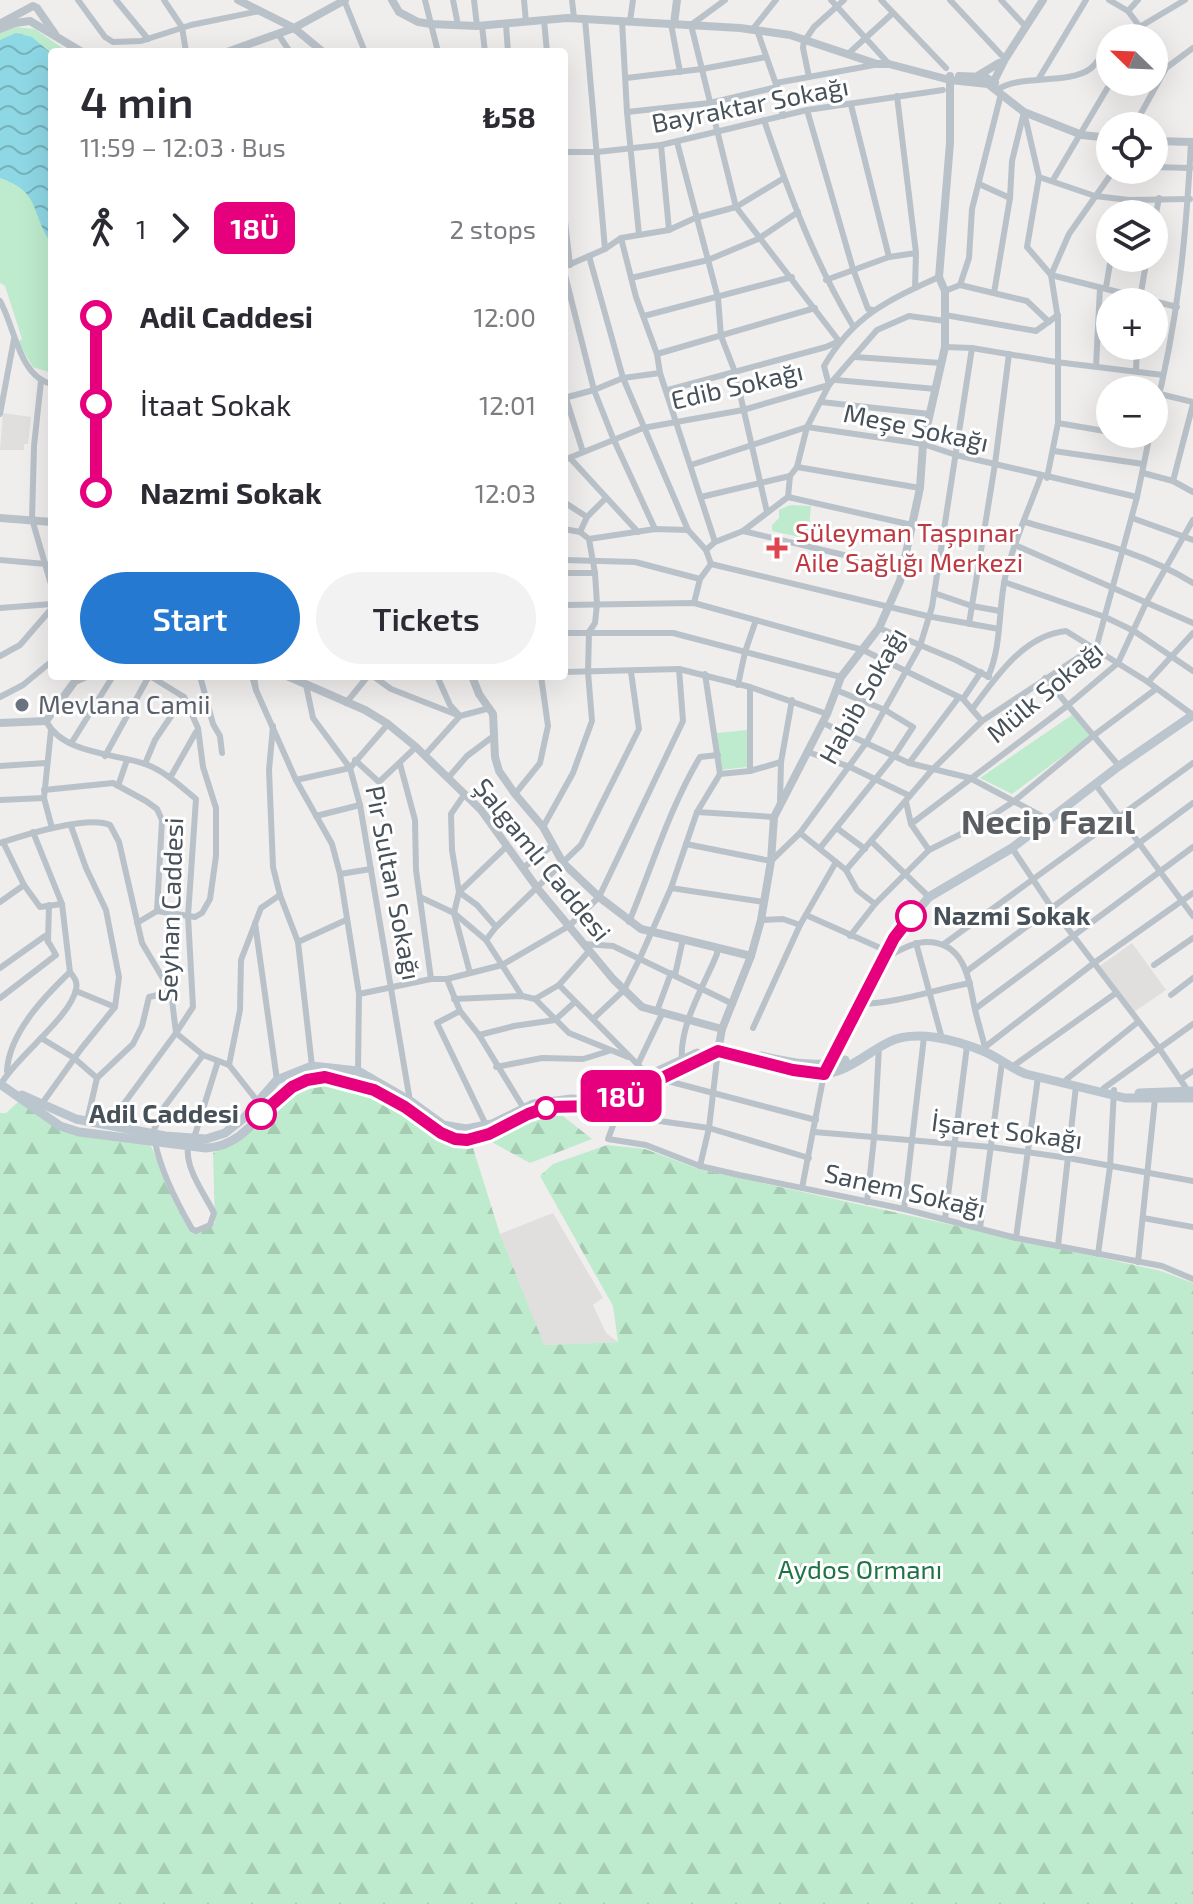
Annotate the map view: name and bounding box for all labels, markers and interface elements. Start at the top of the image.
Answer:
north arrow [1096,24,1168,96]
map controls [1096,24,1168,448]
street label: Bayraktar Sokağı [649,69,851,138]
text: 4 min [80,74,194,127]
text: ₺58 [483,98,536,134]
button: locate [1096,112,1168,184]
text: 11:59 – 12:03 · Bus [80,131,286,162]
button: layers [1096,200,1168,272]
icon: walk [80,206,124,250]
icon: forward [158,206,202,250]
text: 18Ü [230,211,279,245]
text: 1 [136,213,146,244]
text: 2 stops [449,213,536,244]
button: + [1096,288,1168,360]
text: Adil Caddesi [140,298,313,334]
text: 12:00 [474,301,536,332]
street label: Edib Sokağı [668,354,806,415]
button: − [1096,376,1168,448]
text: İtaat Sokak [140,386,291,422]
text: 12:01 [479,389,536,420]
street label: Meşe Sokağı [840,396,992,459]
text: Nazmi Sokak [140,474,322,510]
text: 12:03 [475,477,536,508]
place label: Süleyman Taşpınar Aile Sağlığı Merkezi [795,516,1023,577]
marker: Süleyman Taşpınar Aile Sağlığı Merkezi [766,537,788,559]
button: Start [80,572,300,664]
button: Tickets [316,572,536,664]
street label: Habib Sokağı [811,622,912,769]
street label: Mülk Sokağı [980,633,1108,748]
place label: Mevlana Camii [38,688,210,719]
marker: Mevlana Camii [13,696,31,714]
street label: Şalgamlı Caddesi [466,771,618,948]
street label: Pir Sultan Sokağı [360,783,429,983]
district label: Necip Fazıl [961,800,1136,841]
street label: Seyhan Caddesi [151,817,188,1003]
place label: Nazmi Sokak [933,899,1091,930]
marker: Nazmi Sokak [896,901,926,931]
line badge: 18Ü [575,1070,667,1122]
text: 18Ü [597,1079,645,1113]
place label: Adil Caddesi [89,1097,239,1128]
unlabelled marker [535,1097,557,1119]
marker: Adil Caddesi [246,1099,276,1129]
street label: İşaret Sokağı [930,1105,1084,1156]
street label: Sanem Sokağı [822,1156,989,1223]
park label: Aydos Ormanı [778,1553,942,1584]

